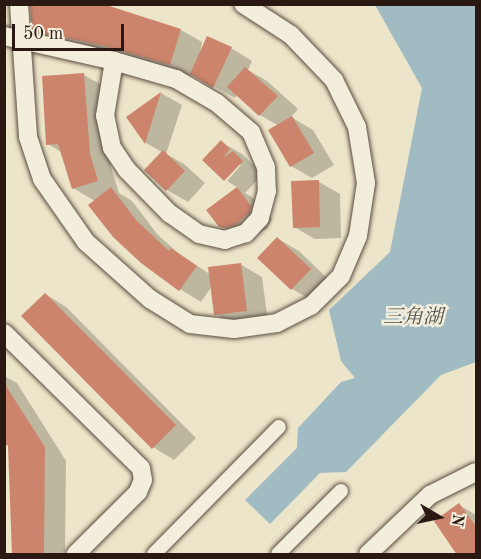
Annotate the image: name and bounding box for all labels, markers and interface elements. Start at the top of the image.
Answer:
scale bar [15,12,128,50]
text: 50 m [23,25,63,43]
water label: 三角湖 [383,306,443,330]
north arrow [409,487,469,547]
text: N [448,513,466,527]

